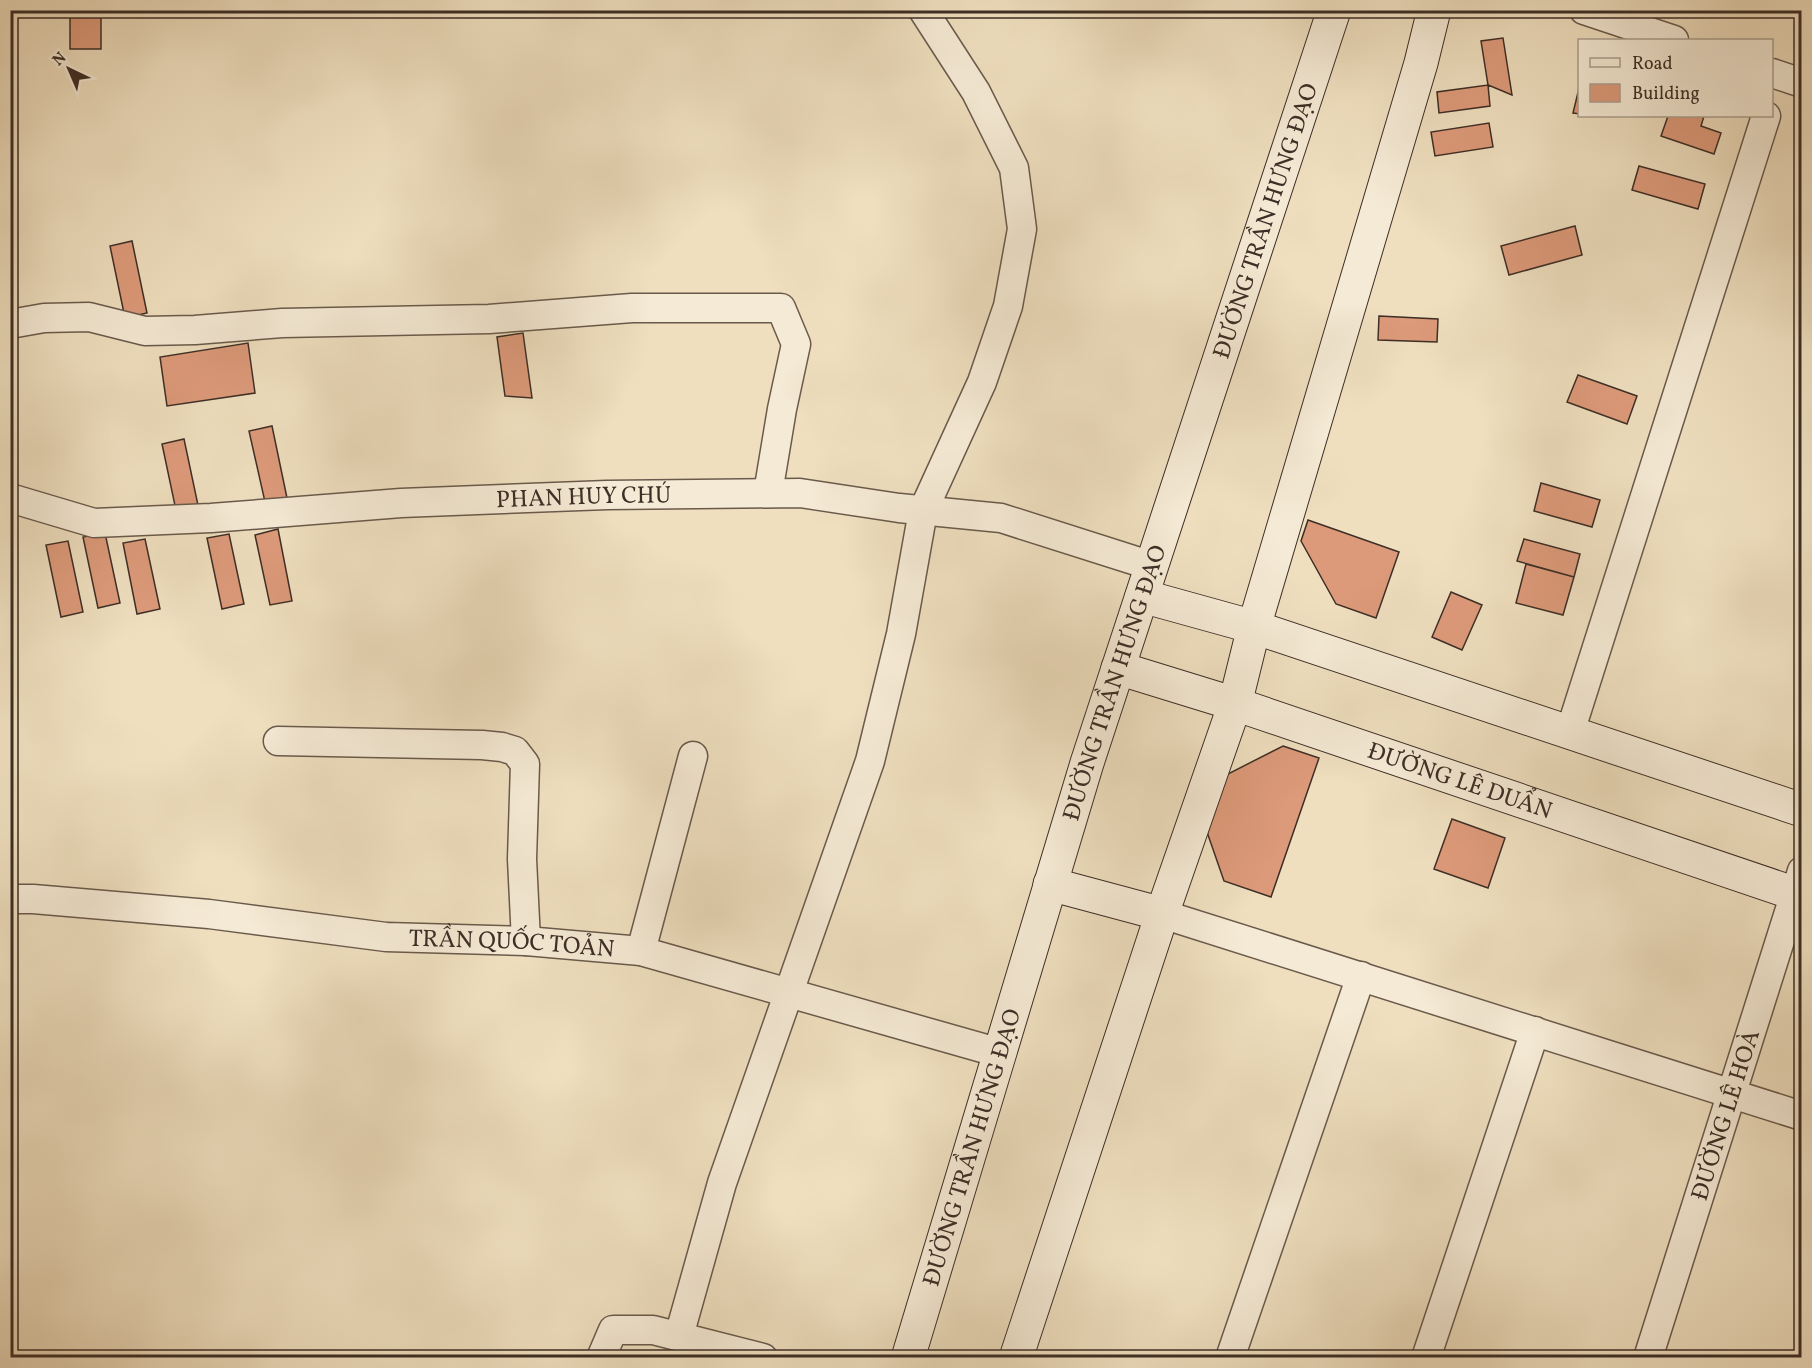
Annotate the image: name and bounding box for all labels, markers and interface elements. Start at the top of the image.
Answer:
north arrow [39,39,99,99]
legend [1578,39,1773,117]
text: N [48,47,72,72]
text: Road [1632,52,1673,77]
street label: ĐƯỜNG TRẦN HƯNG ĐẠO [1206,79,1328,364]
text: Building [1632,82,1700,107]
street label: PHAN HUY CHÚ [495,479,671,518]
street label: ĐƯỜNG TRẦN HƯNG ĐẠO [1055,541,1176,826]
street label: ĐƯỜNG LÊ DUẨN [1362,735,1556,829]
street label: TRẦN QUỐC TOẢN [408,923,616,968]
street label: ĐƯỜNG TRẦN HƯNG ĐẠO [915,1005,1031,1291]
street label: ĐƯỜNG LÊ HOÀ [1684,1026,1770,1205]

